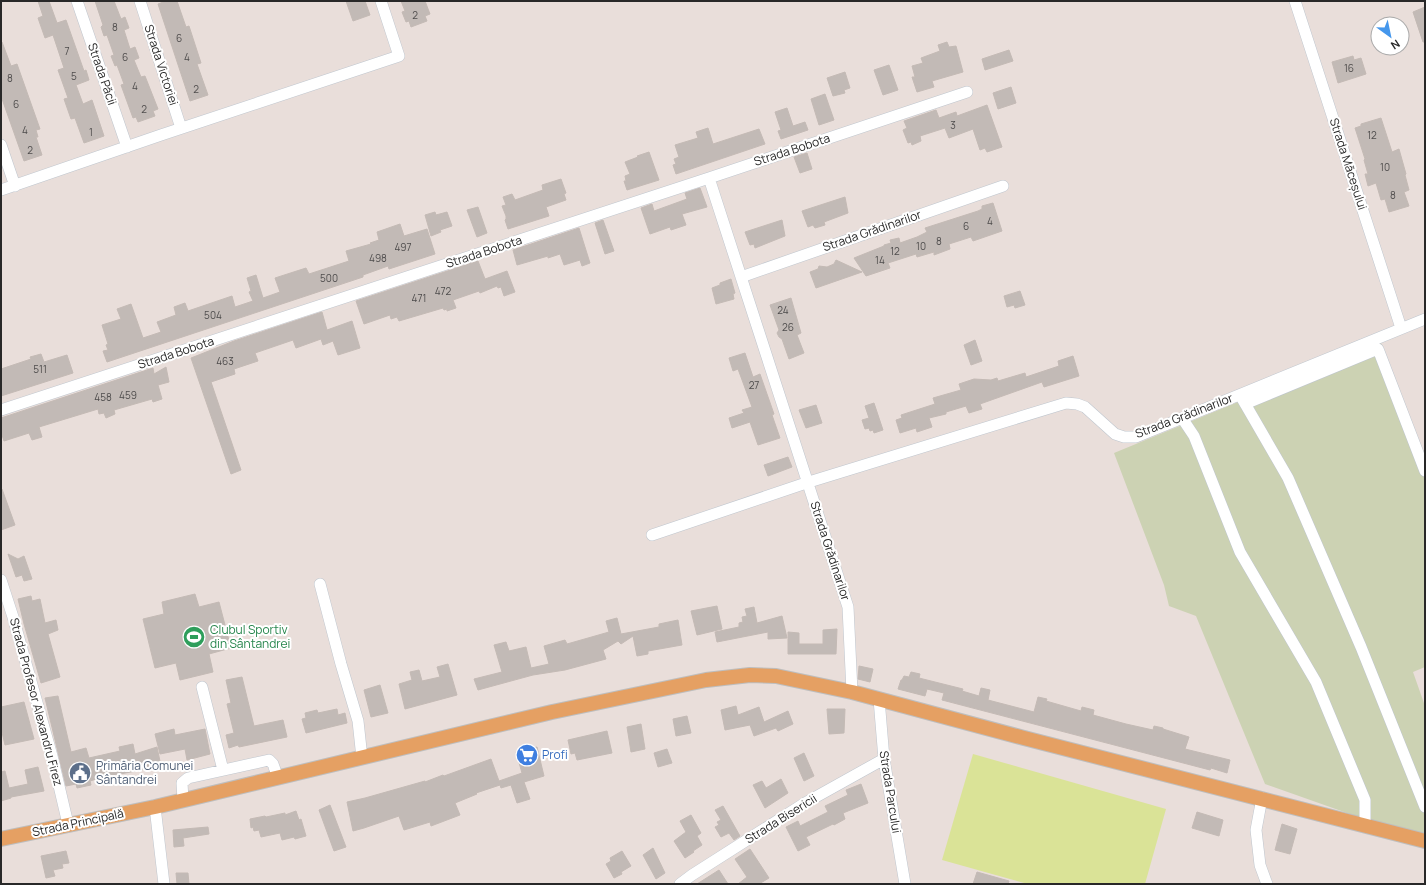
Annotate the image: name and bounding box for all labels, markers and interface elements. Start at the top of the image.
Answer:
house number: 2 [412,8,418,22]
north arrow [1370,16,1410,56]
house number: 8 [112,20,118,34]
street label: Strada Victoriei [140,22,183,108]
house number: 6 [176,31,182,45]
text: N [1388,36,1403,53]
street label: Strada Păcii [84,40,121,107]
house number: 7 [64,44,70,58]
house number: 6 [122,50,128,64]
house number: 4 [184,50,190,64]
house number: 16 [1344,61,1354,75]
house number: 5 [71,69,77,83]
house number: 8 [7,71,13,85]
house number: 4 [132,79,138,93]
house number: 2 [193,82,199,96]
house number: 6 [13,97,19,111]
house number: 2 [141,102,147,116]
street label: Strada Măceșului [1326,116,1371,212]
house number: 3 [950,118,956,132]
house number: 4 [22,123,28,137]
house number: 1 [89,125,93,139]
house number: 12 [1367,128,1377,142]
street label: Strada Bobota [752,129,832,170]
house number: 2 [27,143,33,157]
house number: 10 [1380,160,1390,174]
house number: 8 [1390,188,1396,202]
street label: Strada Grădinarilor [820,205,924,255]
house number: 4 [987,214,993,228]
house number: 6 [963,219,969,233]
street label: Strada Bobota [444,231,524,272]
house number: 8 [936,234,942,248]
house number: 10 [916,239,926,253]
house number: 497 [395,240,411,254]
house number: 12 [890,244,900,258]
house number: 498 [369,251,387,265]
house number: 14 [875,253,885,267]
house number: 500 [320,271,338,285]
house number: 472 [435,284,452,298]
house number: 471 [412,291,426,305]
house number: 24 [777,303,789,317]
house number: 504 [204,308,222,322]
house number: 26 [782,320,794,334]
street label: Strada Bobota [136,332,216,373]
house number: 463 [216,354,234,368]
house number: 511 [33,362,47,376]
house number: 27 [749,378,759,392]
house number: 459 [119,388,137,402]
street label: Strada Grădinarilor [1133,389,1236,442]
house number: 458 [94,390,112,404]
street label: Strada Grădinarilor [806,499,855,603]
street label: Strada Profesor Alexandru Firez [6,616,67,788]
place label: Clubul Sportiv din Sântandrei [210,621,290,652]
sports icon: Clubul Sportiv din Sântandrei [181,624,207,650]
supermarket icon: Profi [514,742,540,768]
place label: Profi [542,746,568,763]
street label: Strada Parcului [876,749,905,834]
place label: Primăria Comunei Sântandrei [96,757,193,788]
public building icon: Primăria Comunei Sântandrei [67,760,93,786]
street label: Strada Bisericii [742,790,820,847]
street label: Strada Principală [31,805,125,841]

